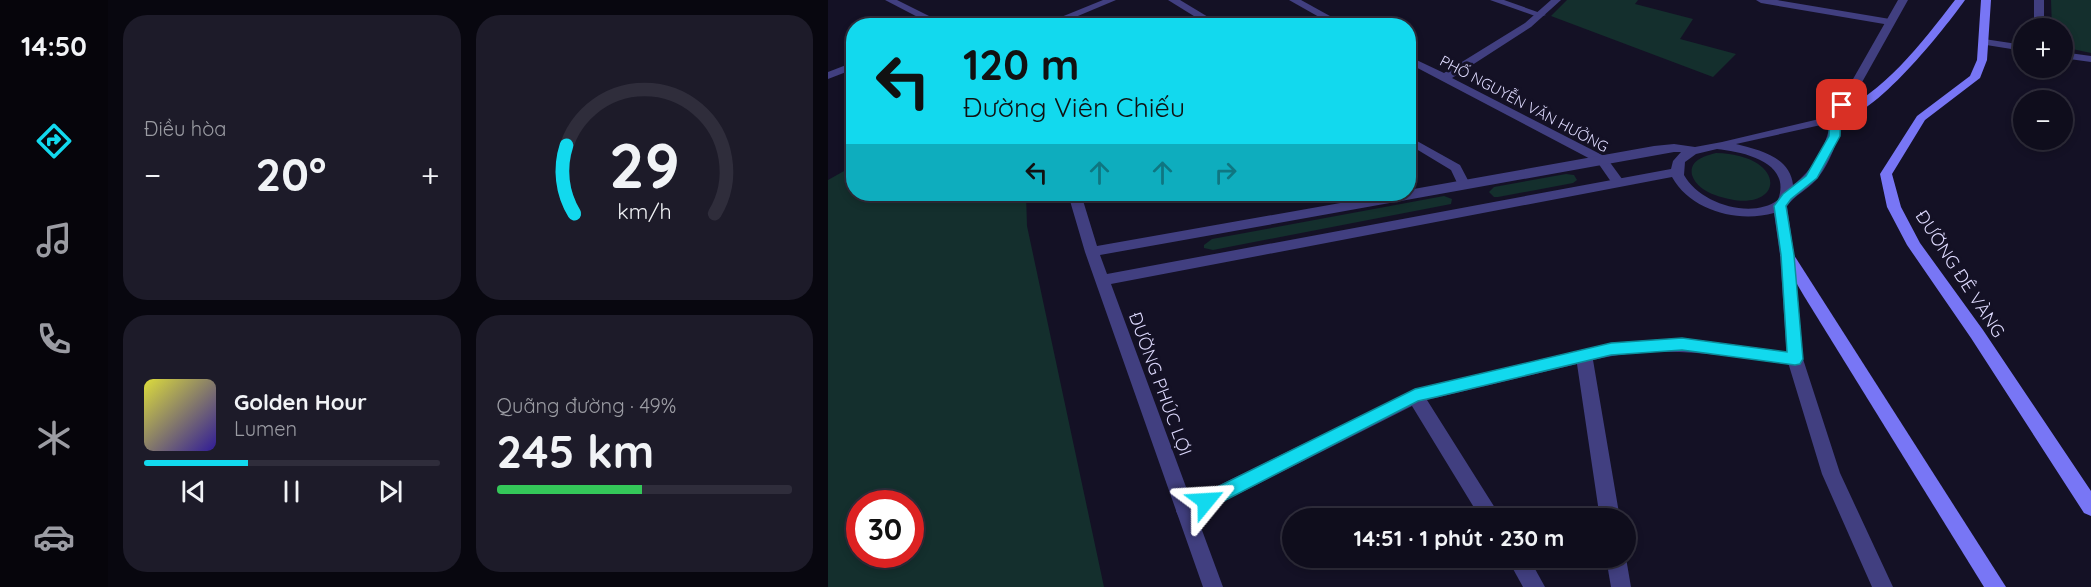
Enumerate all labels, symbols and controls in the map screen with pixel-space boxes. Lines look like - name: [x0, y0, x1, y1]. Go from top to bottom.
- map controls: [2013, 18, 2073, 150]
- button: +: [2013, 18, 2073, 78]
- text: 14:50: [21, 29, 87, 63]
- text: 120 m: [963, 38, 1080, 91]
- icon: left: [864, 42, 942, 120]
- street label: PHỐ NGUYỄN VĂN HƯỞNG: [1437, 50, 1612, 156]
- pin: [1816, 79, 1867, 130]
- icon: arrive: [1825, 88, 1858, 121]
- text: Đường Viên Chiếu: [963, 90, 1185, 124]
- button: −: [2013, 90, 2073, 150]
- text: Điều hòa: [144, 116, 226, 141]
- icon: directions: [33, 120, 75, 162]
- text: 29: [609, 126, 680, 204]
- text: 20°: [256, 146, 326, 202]
- text: −: [144, 154, 161, 195]
- text: +: [421, 154, 439, 195]
- icon: left: [1020, 156, 1053, 189]
- icon: ahead: [1083, 156, 1116, 189]
- icon: ahead: [1146, 156, 1179, 189]
- icon: right: [1209, 156, 1242, 189]
- text: km/h: [617, 199, 671, 225]
- street label: ĐƯỜNG ĐÊ VÀNG: [1911, 206, 2010, 342]
- icon: music: [33, 219, 75, 261]
- street label: ĐƯỜNG PHÚC LỢI: [1124, 309, 1197, 459]
- icon: phone: [33, 318, 75, 360]
- text: Golden Hour: [234, 388, 367, 416]
- text: Quãng đường · 49%: [497, 393, 676, 418]
- text: Lumen: [234, 416, 297, 441]
- icon: climate: [33, 417, 75, 459]
- text: 245 km: [497, 423, 654, 479]
- position arrow: [1174, 469, 1238, 533]
- icon: previous: [177, 475, 210, 508]
- icon: pause: [275, 475, 308, 508]
- icon: next: [374, 475, 407, 508]
- speed limit sign: 30: [846, 490, 924, 568]
- icon: car: [33, 516, 75, 558]
- text: 14:51 · 1 phút · 230 m: [1354, 524, 1564, 552]

